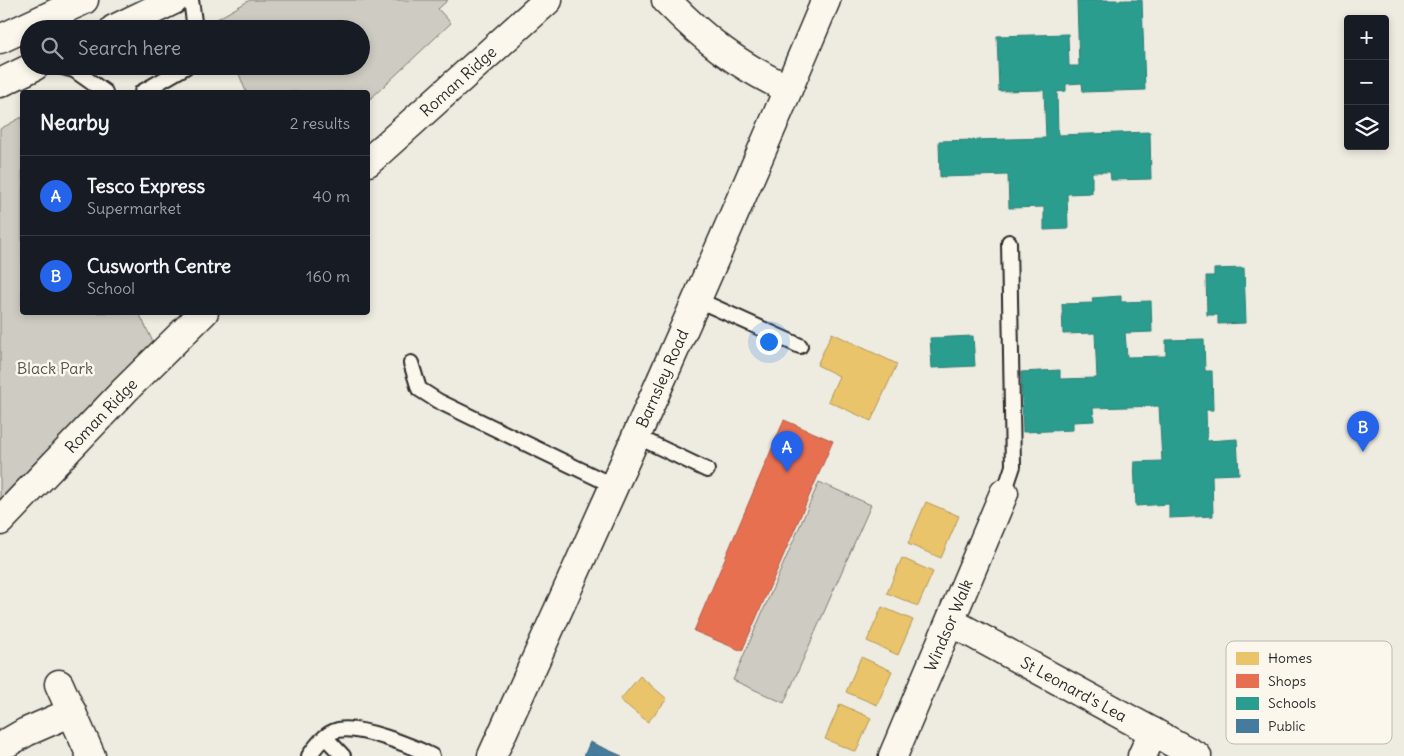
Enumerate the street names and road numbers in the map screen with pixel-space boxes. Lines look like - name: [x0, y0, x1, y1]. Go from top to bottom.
- street label: Roman Ridge: [416, 41, 500, 121]
- street label: Barnsley Road: [631, 326, 692, 431]
- street label: Roman Ridge: [60, 374, 141, 457]
- street label: Windsor Walk: [920, 576, 977, 674]
- street label: St Leonard's Lea: [1017, 652, 1131, 726]

